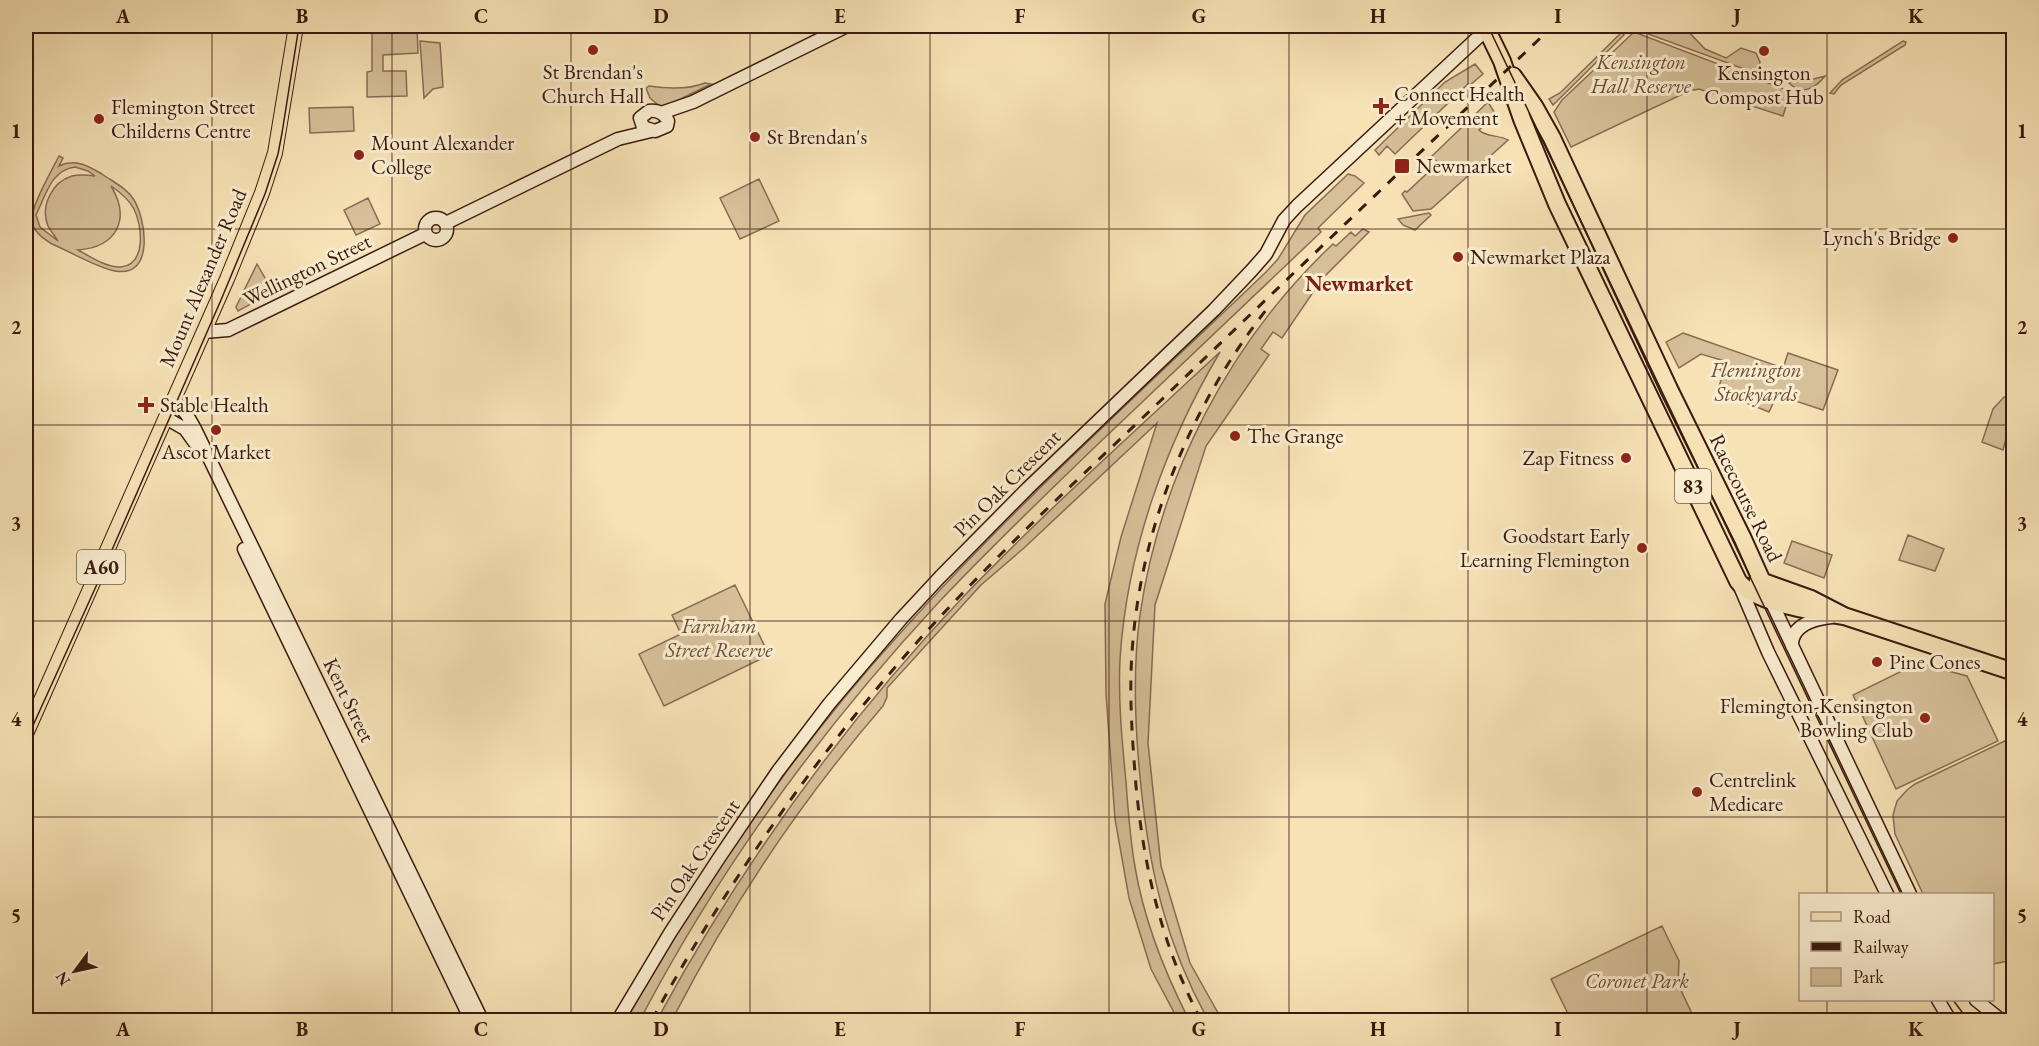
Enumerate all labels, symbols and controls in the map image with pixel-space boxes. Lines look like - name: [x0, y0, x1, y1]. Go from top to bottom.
- text: A: [115, 3, 131, 29]
- text: B: [296, 3, 308, 29]
- text: C: [474, 3, 488, 29]
- text: D: [653, 3, 669, 29]
- text: E: [834, 3, 846, 29]
- text: F: [1015, 3, 1026, 29]
- text: G: [1192, 3, 1206, 29]
- text: H: [1370, 3, 1386, 29]
- text: I: [1554, 3, 1562, 29]
- text: J: [1731, 3, 1741, 29]
- text: K: [1908, 3, 1924, 29]
- marker: St Brendan's Church Hall: [586, 43, 600, 57]
- marker: Kensington Compost Hub: [1757, 44, 1771, 58]
- park label: Kensington Hall Reserve: [1590, 48, 1692, 99]
- place label: St Brendan's Church Hall: [542, 58, 644, 109]
- place label: Kensington Compost Hub: [1704, 59, 1824, 110]
- place label: Connect Health + Movement: [1394, 80, 1525, 131]
- place label: Flemington Street Childerns Centre: [111, 93, 256, 144]
- marker: Connect Health + Movement: [1372, 97, 1390, 115]
- marker: Flemington Street Childerns Centre: [92, 112, 106, 126]
- text: 1: [11, 118, 21, 144]
- text: 1: [2017, 118, 2027, 144]
- place label: St Brendan's: [767, 123, 867, 150]
- place label: Mount Alexander College: [371, 129, 514, 180]
- marker: St Brendan's: [748, 130, 762, 144]
- marker: Mount Alexander College: [352, 148, 366, 162]
- place label: Newmarket: [1416, 152, 1512, 179]
- marker: Newmarket: [1393, 157, 1411, 175]
- street label: Mount Alexander Road: [153, 184, 253, 371]
- place label: Lynch's Bridge: [1823, 224, 1941, 251]
- street label: Wellington Street: [238, 227, 376, 312]
- marker: Lynch's Bridge: [1946, 231, 1960, 245]
- place label: Newmarket Plaza: [1470, 243, 1611, 270]
- marker: Newmarket Plaza: [1451, 250, 1465, 264]
- district label: Newmarket: [1305, 269, 1414, 298]
- text: 2: [11, 314, 22, 340]
- text: 2: [2017, 314, 2028, 340]
- park label: Flemington Stockyards: [1709, 356, 1802, 407]
- place label: Stable Health: [160, 391, 269, 418]
- marker: Stable Health: [137, 396, 155, 414]
- place label: The Grange: [1247, 422, 1343, 449]
- marker: Ascot Market: [209, 423, 223, 437]
- street label: Pin Oak Crescent: [947, 423, 1066, 542]
- marker: The Grange: [1228, 429, 1242, 443]
- street label: Racecourse Road: [1704, 429, 1789, 567]
- place label: Ascot Market: [160, 438, 271, 465]
- place label: Zap Fitness: [1523, 444, 1614, 471]
- marker: Zap Fitness: [1619, 451, 1633, 465]
- road number: 83: [1675, 469, 1711, 503]
- text: 3: [11, 510, 21, 536]
- text: 3: [2017, 510, 2027, 536]
- place label: Goodstart Early Learning Flemington: [1460, 522, 1631, 573]
- marker: Goodstart Early Learning Flemington: [1635, 541, 1649, 555]
- road number: A60: [77, 550, 125, 584]
- park label: Farnham Street Reserve: [665, 612, 773, 663]
- place label: Pine Cones: [1889, 648, 1981, 675]
- street label: Kent Street: [317, 653, 382, 747]
- marker: Pine Cones: [1870, 655, 1884, 669]
- place label: Flemington-Kensington Bowling Club: [1720, 692, 1913, 743]
- text: 4: [11, 706, 22, 732]
- text: 4: [2017, 706, 2028, 732]
- marker: Flemington-Kensington Bowling Club: [1918, 711, 1932, 725]
- place label: Centrelink Medicare: [1709, 766, 1797, 817]
- marker: Centrelink Medicare: [1690, 785, 1704, 799]
- street label: Pin Oak Crescent: [644, 793, 746, 926]
- legend: [1799, 893, 1994, 1001]
- text: 5: [11, 902, 21, 928]
- text: 5: [2017, 902, 2027, 928]
- text: Road: [1853, 905, 1892, 928]
- text: Railway: [1853, 935, 1909, 958]
- north arrow: [45, 941, 105, 1001]
- text: Park: [1853, 965, 1884, 988]
- park label: Coronet Park: [1585, 967, 1689, 994]
- text: N: [50, 968, 75, 990]
- text: A: [115, 1016, 131, 1042]
- text: B: [296, 1016, 308, 1042]
- text: C: [474, 1016, 488, 1042]
- text: D: [653, 1016, 669, 1042]
- text: E: [834, 1016, 846, 1042]
- text: F: [1015, 1016, 1026, 1042]
- text: G: [1192, 1016, 1206, 1042]
- text: H: [1370, 1016, 1386, 1042]
- text: I: [1554, 1016, 1562, 1042]
- text: J: [1731, 1016, 1741, 1042]
- text: K: [1908, 1016, 1924, 1042]

